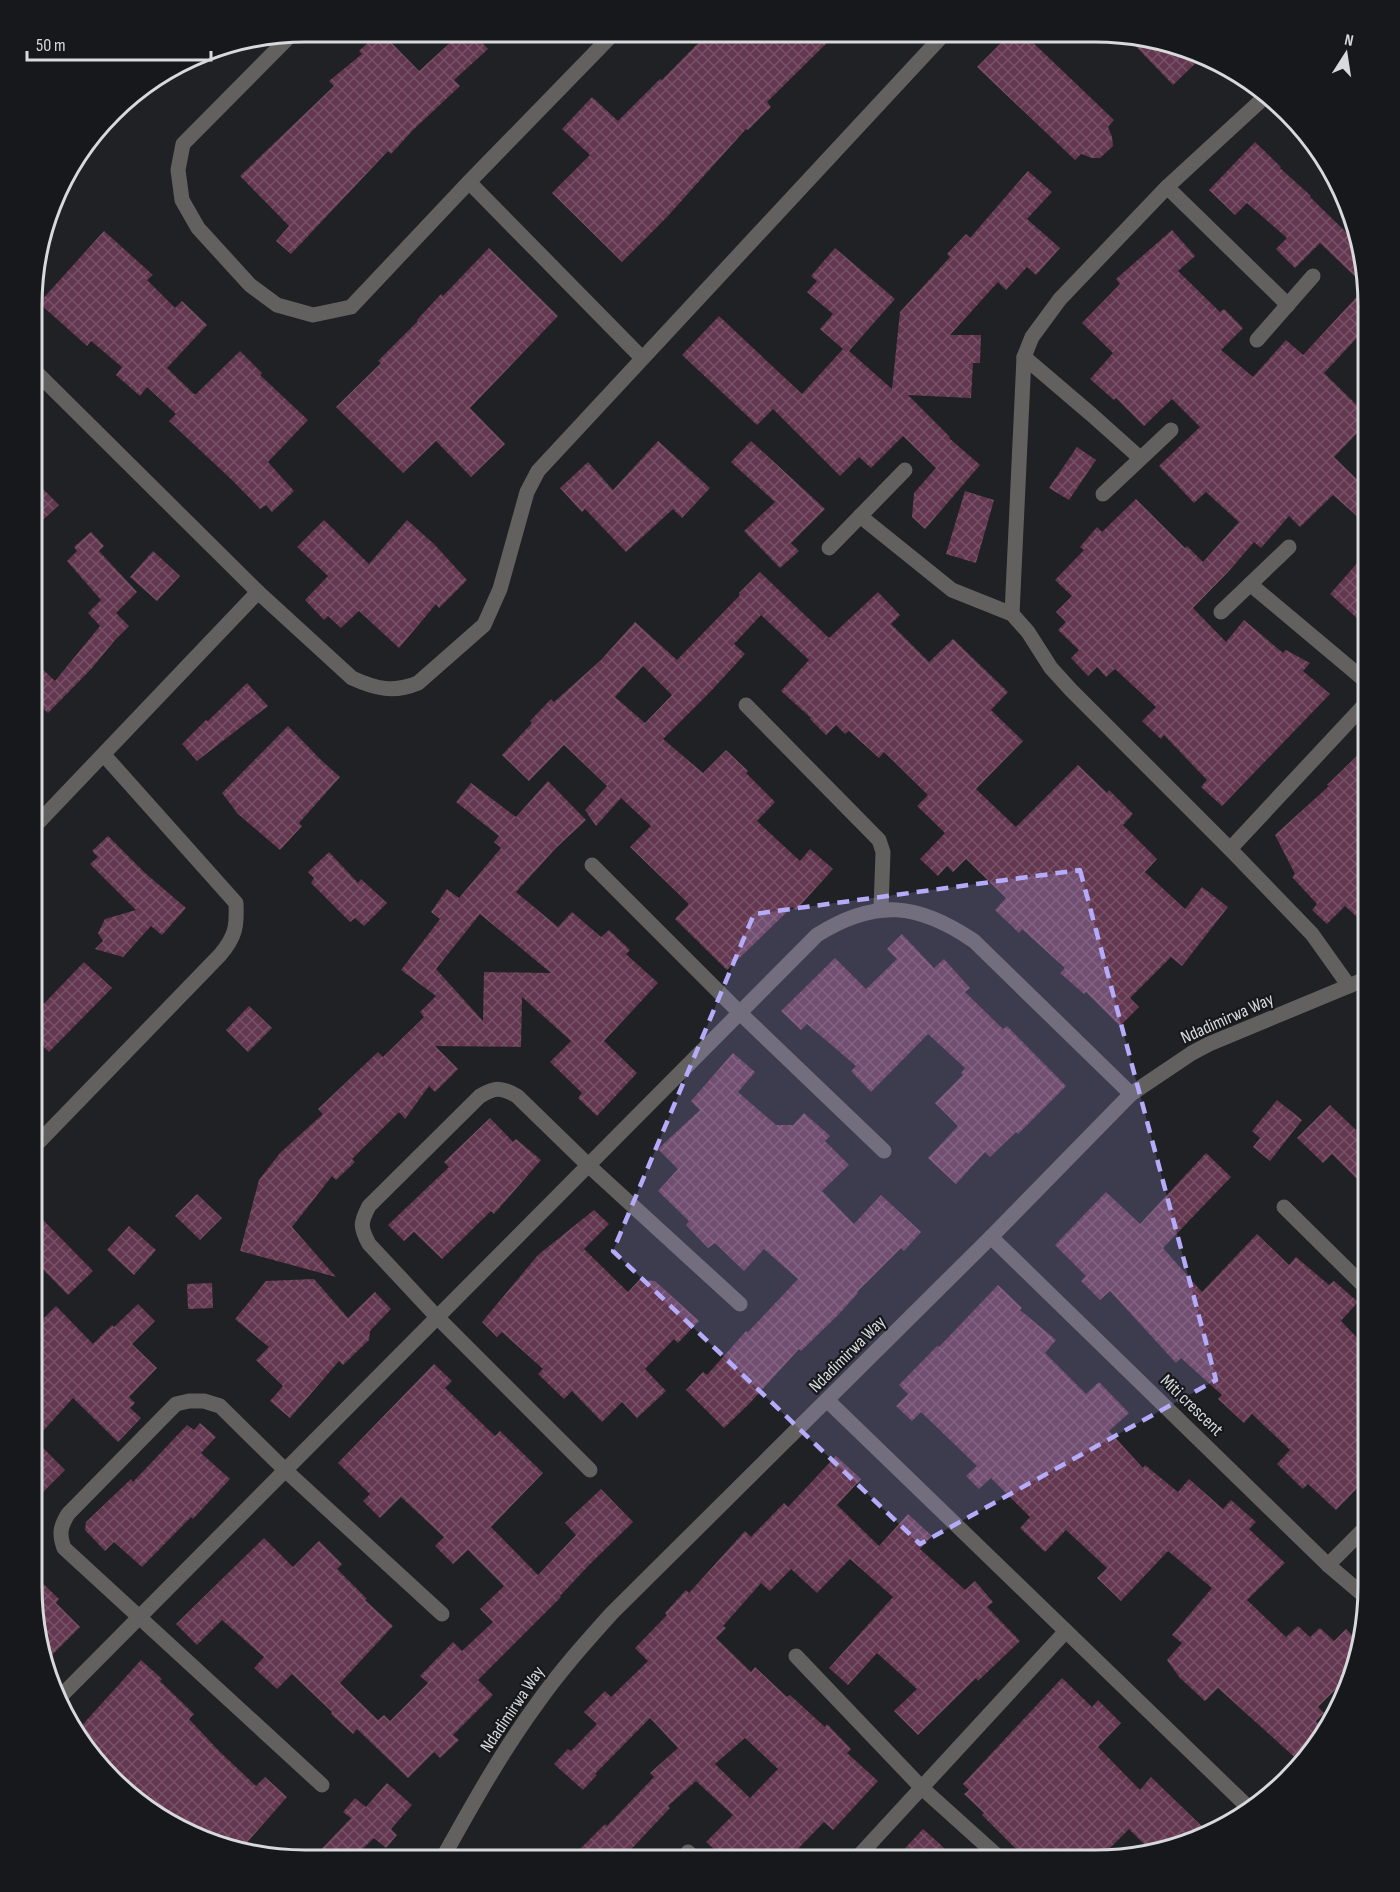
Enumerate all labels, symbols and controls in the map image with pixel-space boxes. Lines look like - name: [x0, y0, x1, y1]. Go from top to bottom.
- scale bar: [27, 24, 212, 62]
- north arrow: [1316, 24, 1376, 84]
- text: N: [1343, 31, 1355, 51]
- text: 50 m: [36, 35, 66, 56]
- street label: Ndadimirwa Way: [1178, 989, 1277, 1048]
- street label: Ndadimirwa Way: [805, 1312, 890, 1397]
- street label: Miti crescent: [1156, 1370, 1228, 1441]
- street label: Ndadimirwa Way: [476, 1662, 549, 1756]

